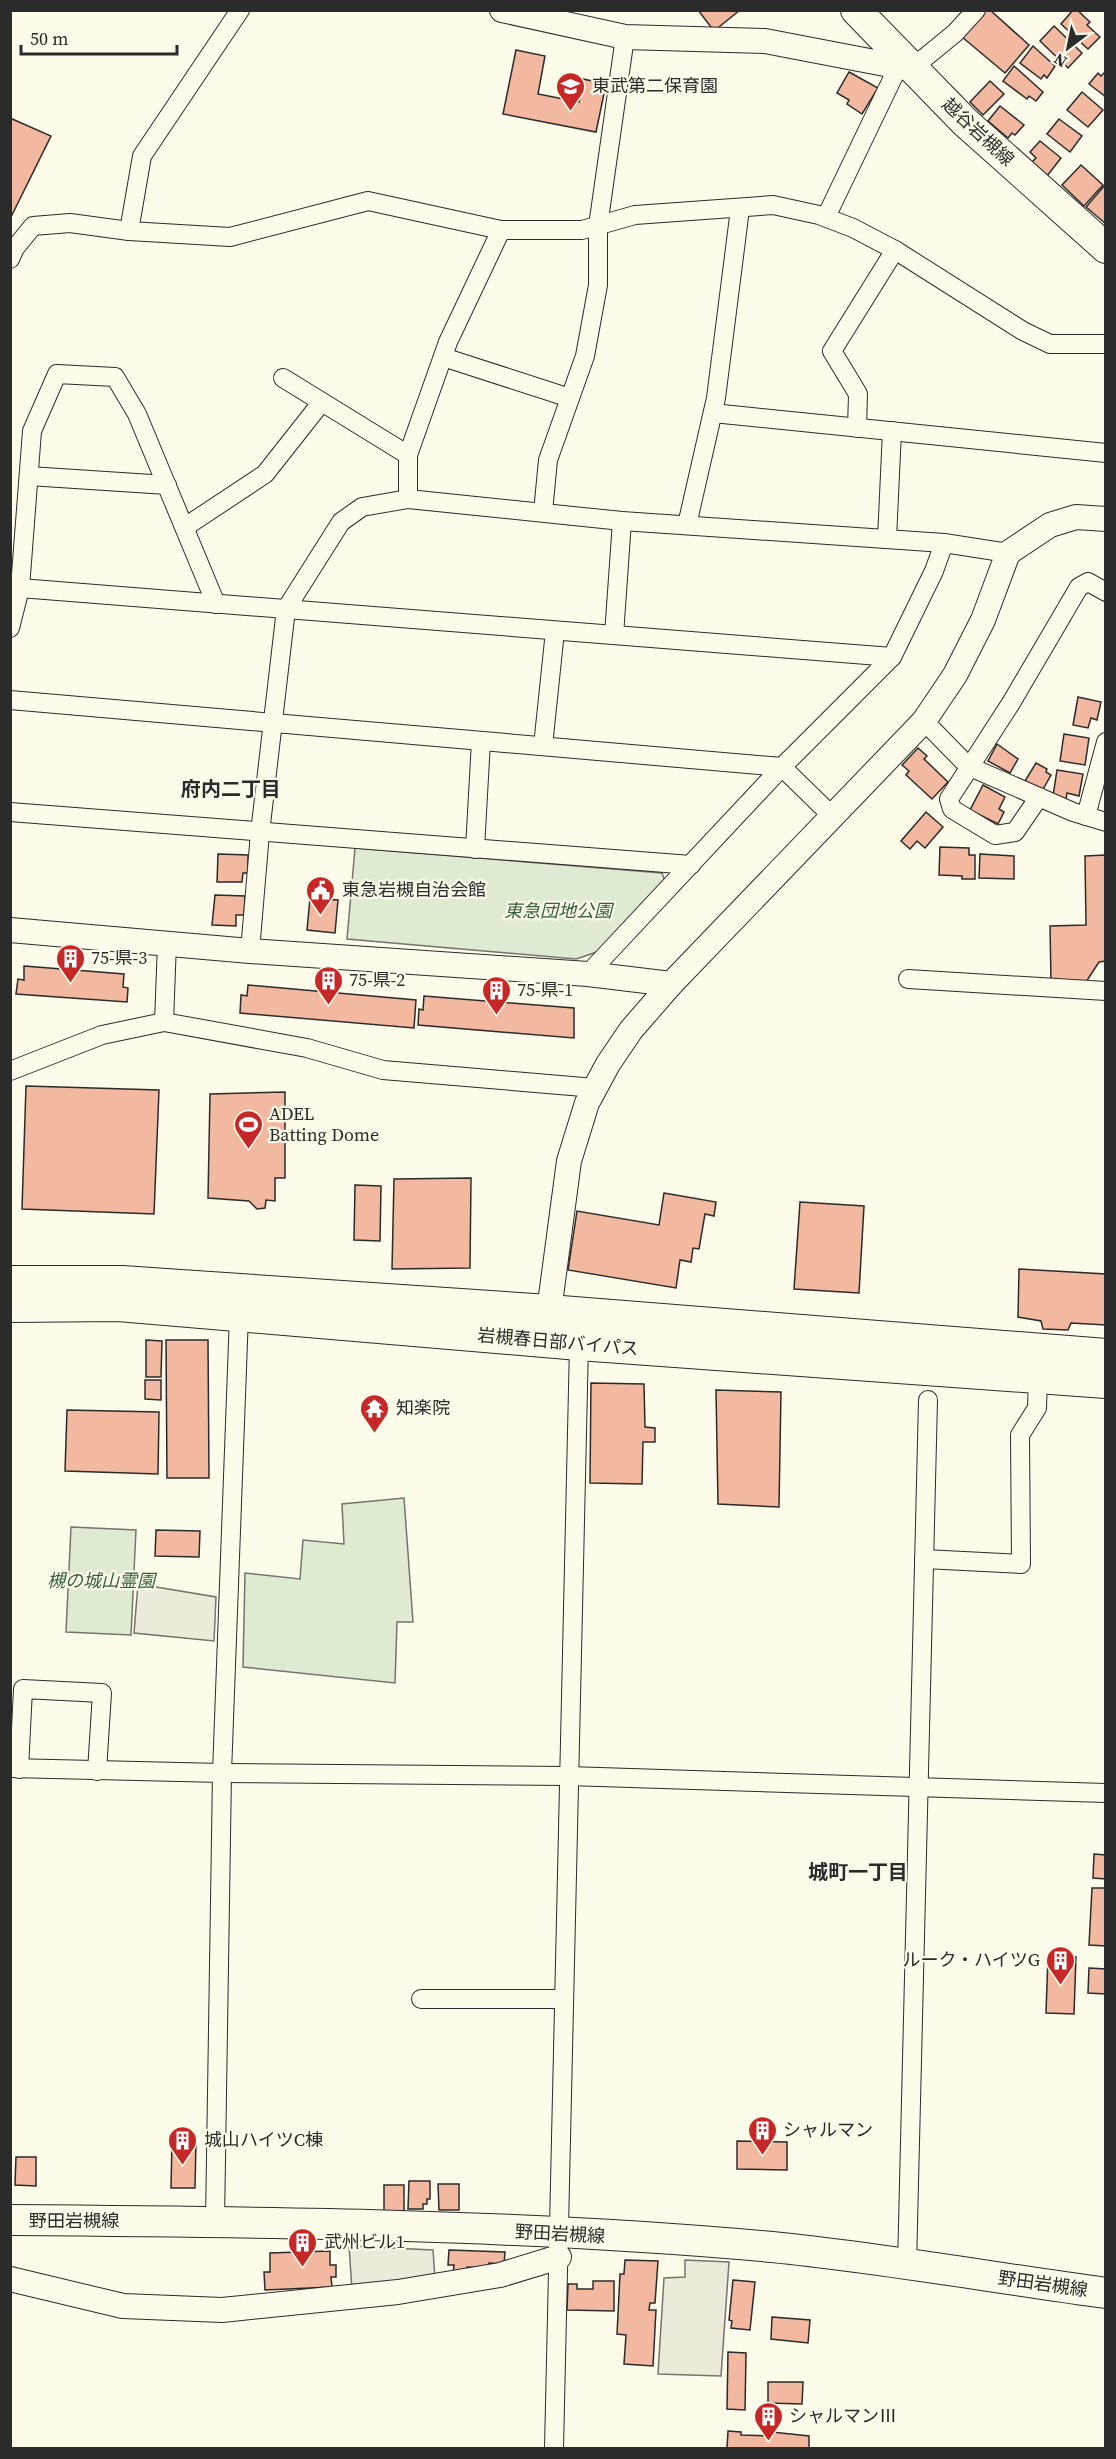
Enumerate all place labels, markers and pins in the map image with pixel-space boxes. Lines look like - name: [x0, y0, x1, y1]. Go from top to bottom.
- school or university icon: 東武第二保育園: [555, 70, 587, 112]
- place label: 東武第二保育園: [592, 73, 718, 98]
- public building icon: 東急岩槻自治会館: [305, 874, 337, 916]
- place label: 東急岩槻自治会館: [342, 877, 486, 902]
- building icon: 75-県-3: [54, 942, 86, 984]
- place label: 75-県-3: [91, 945, 147, 970]
- building icon: 75-県-2: [312, 964, 344, 1006]
- place label: 75-県-2: [349, 967, 405, 992]
- building icon: 75-県-1: [480, 974, 512, 1016]
- place label: 75-県-1: [517, 977, 573, 1002]
- place label: ADEL Batting Dome: [269, 1101, 379, 1147]
- sports icon: ADEL Batting Dome: [232, 1108, 264, 1150]
- temple icon: 知楽院: [359, 1392, 391, 1434]
- place label: 知楽院: [396, 1395, 450, 1420]
- building icon: ルーク・ハイツG: [1045, 1944, 1077, 1986]
- place label: ルーク・ハイツG: [902, 1947, 1040, 1972]
- building icon: シャルマン: [746, 2114, 778, 2156]
- place label: シャルマン: [783, 2117, 873, 2142]
- building icon: 城山ハイツC棟: [167, 2124, 199, 2166]
- place label: 城山ハイツC棟: [204, 2127, 323, 2152]
- building icon: 武州ビル1: [287, 2226, 319, 2268]
- place label: 武州ビル1: [324, 2229, 405, 2254]
- building icon: シャルマンⅢ: [752, 2400, 784, 2442]
- place label: シャルマンⅢ: [789, 2403, 897, 2428]

